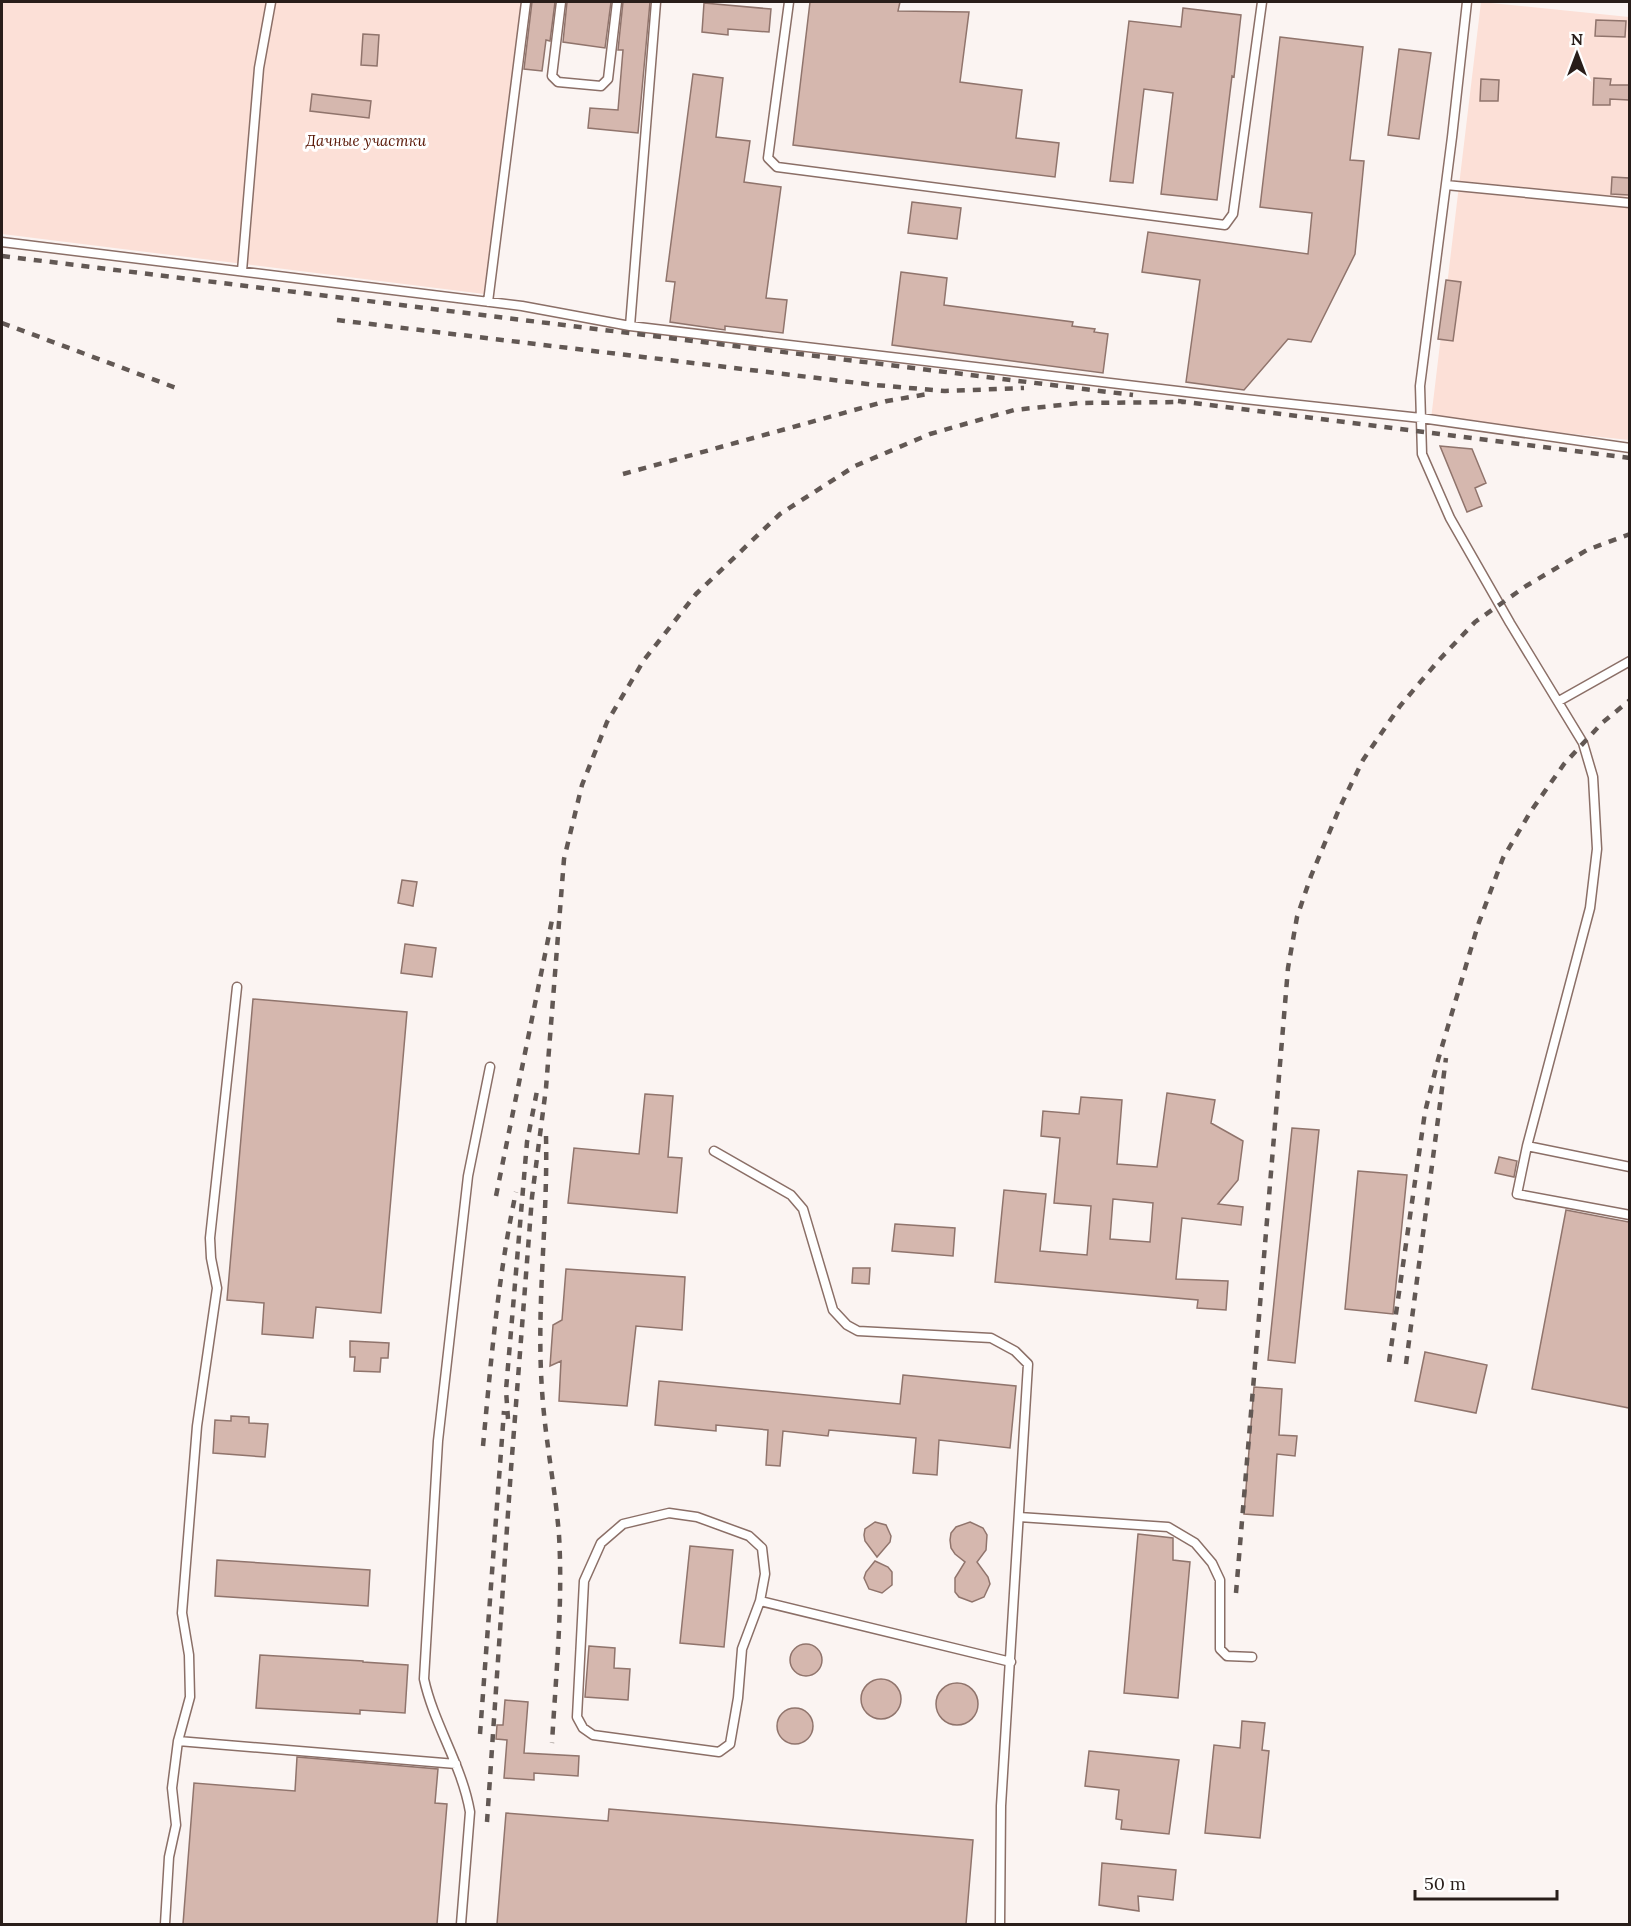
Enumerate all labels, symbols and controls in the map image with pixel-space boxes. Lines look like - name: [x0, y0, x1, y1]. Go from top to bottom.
- north arrow: [1547, 24, 1607, 84]
- text: N: [1571, 29, 1583, 49]
- park label: Дачные участки: [305, 131, 426, 150]
- scale bar: [1415, 1863, 1558, 1901]
- text: 50 m: [1424, 1872, 1466, 1895]

